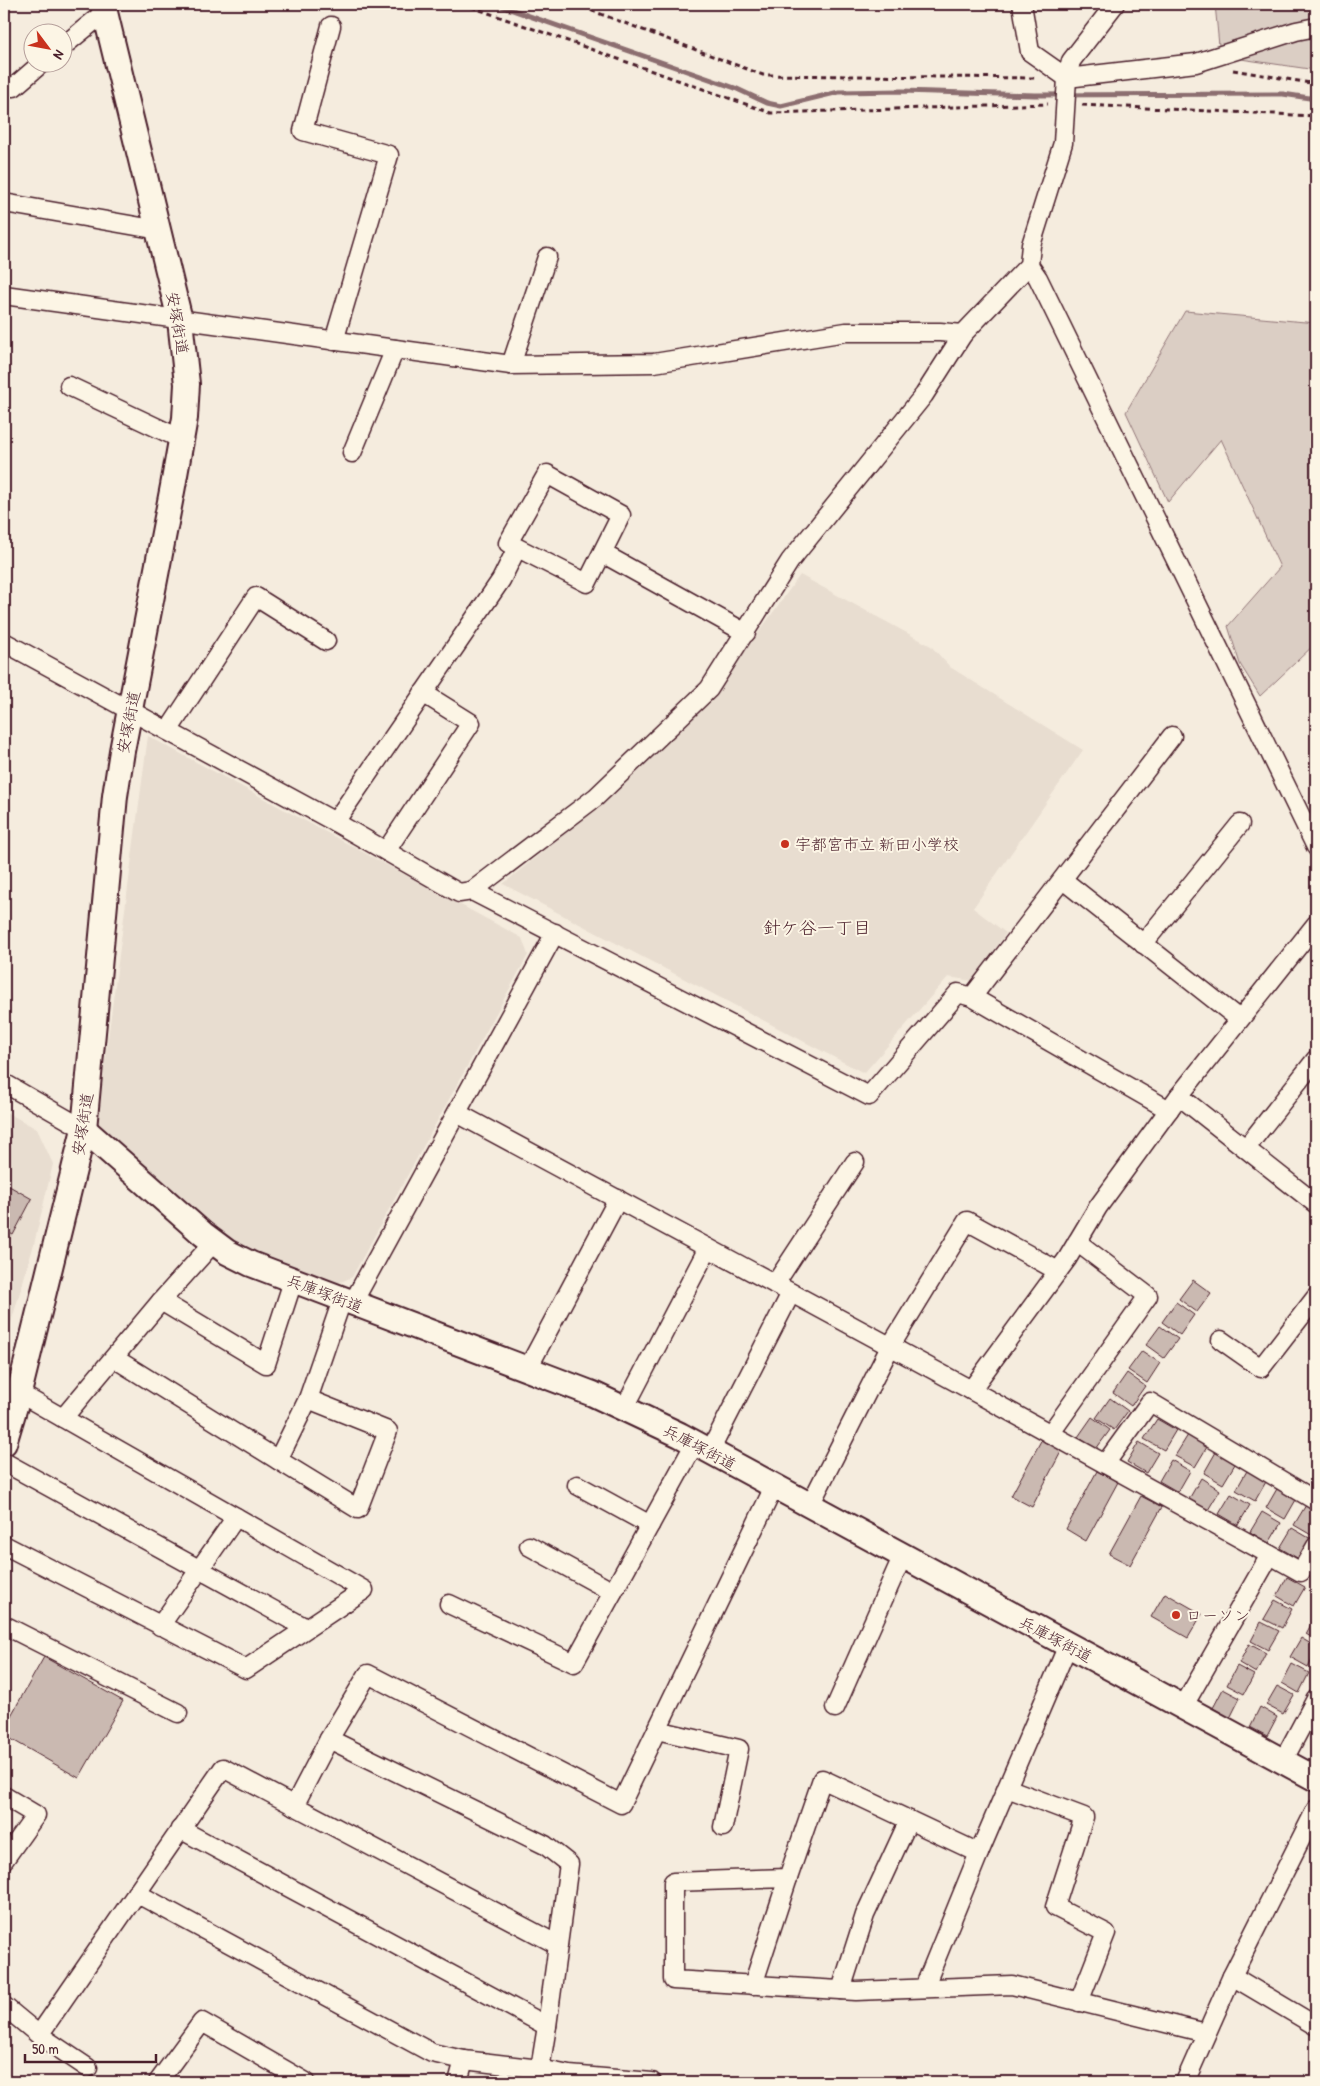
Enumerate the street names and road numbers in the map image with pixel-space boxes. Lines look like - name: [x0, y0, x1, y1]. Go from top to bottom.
- street label: 安塚街道: [162, 290, 194, 356]
- street label: 安塚街道: [111, 688, 145, 756]
- street label: 安塚街道: [66, 1091, 98, 1157]
- street label: 兵庫塚街道: [284, 1268, 366, 1318]
- street label: 兵庫塚街道: [660, 1419, 740, 1475]
- street label: 兵庫塚街道: [1016, 1611, 1096, 1667]

